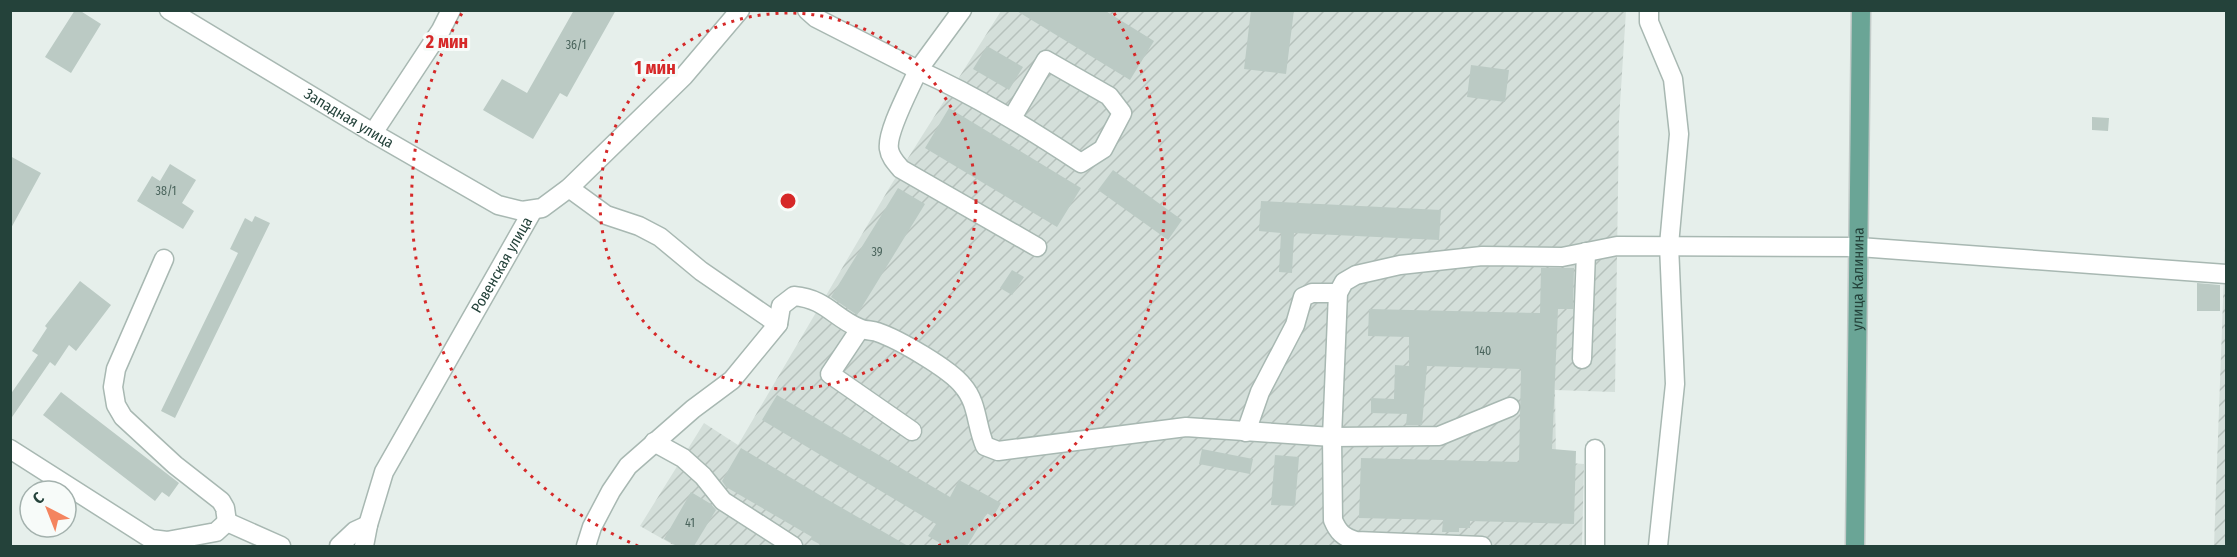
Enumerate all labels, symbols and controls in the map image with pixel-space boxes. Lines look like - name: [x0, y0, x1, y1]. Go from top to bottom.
- text: 2 мин: [425, 31, 468, 53]
- house number: 36/1: [566, 38, 586, 52]
- text: 1 мин: [634, 57, 676, 79]
- street label: Западная улица: [301, 85, 397, 152]
- house number: 38/1: [156, 184, 177, 198]
- centre of rings: [778, 191, 798, 211]
- street label: Ровенская улица: [467, 214, 536, 316]
- street label: улица Калинина: [1848, 227, 1868, 331]
- house number: 39: [871, 245, 883, 259]
- house number: 140: [1475, 344, 1491, 358]
- north arrow: [18, 479, 78, 539]
- text: С: [29, 488, 48, 508]
- house number: 41: [685, 516, 695, 530]

